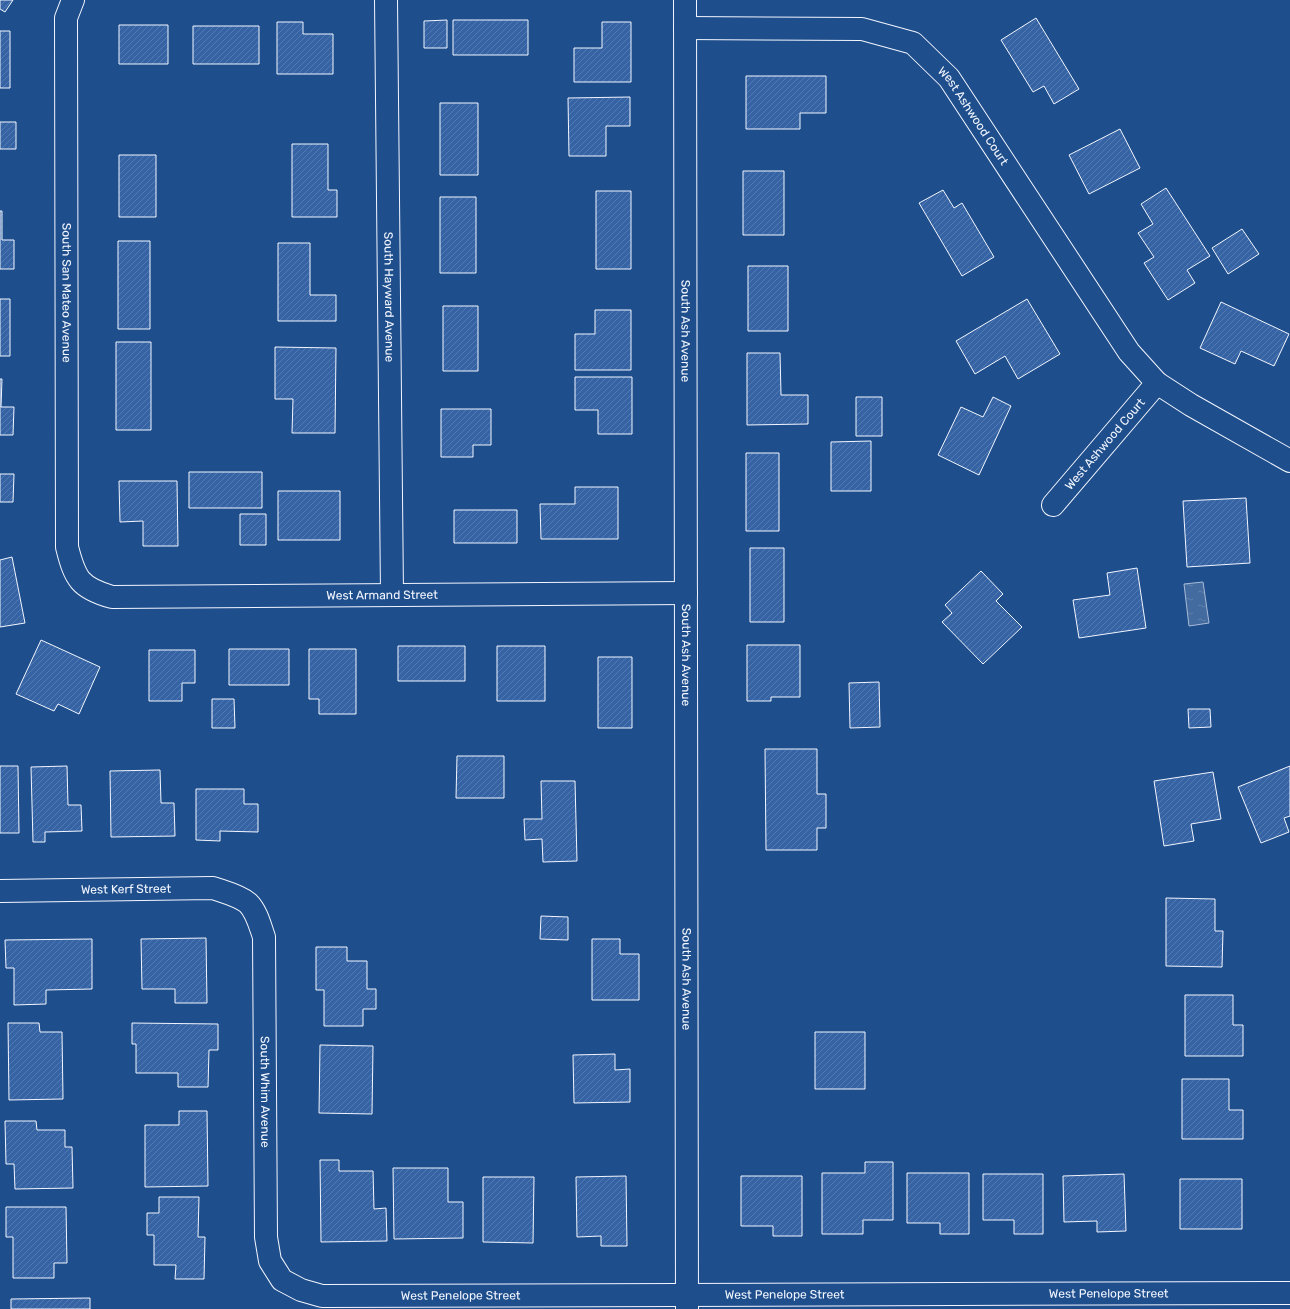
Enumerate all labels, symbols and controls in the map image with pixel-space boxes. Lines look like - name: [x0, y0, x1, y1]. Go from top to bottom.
- street label: West Ashwood Court: [935, 64, 1011, 168]
- street label: South San Mateo Avenue: [59, 223, 74, 363]
- street label: South Hayward Avenue: [381, 232, 397, 363]
- street label: South Ash Avenue: [678, 280, 693, 382]
- street label: West Ashwood Court: [1062, 395, 1148, 493]
- street label: West Armand Street: [326, 588, 438, 603]
- street label: South Ash Avenue: [679, 604, 693, 706]
- street label: West Kerf Street: [81, 882, 171, 897]
- street label: South Ash Avenue: [679, 928, 694, 1030]
- street label: South Whim Avenue: [258, 1036, 272, 1148]
- street label: West Penelope Street: [1049, 1286, 1169, 1301]
- street label: West Penelope Street: [725, 1287, 845, 1302]
- street label: West Penelope Street: [401, 1288, 521, 1303]

